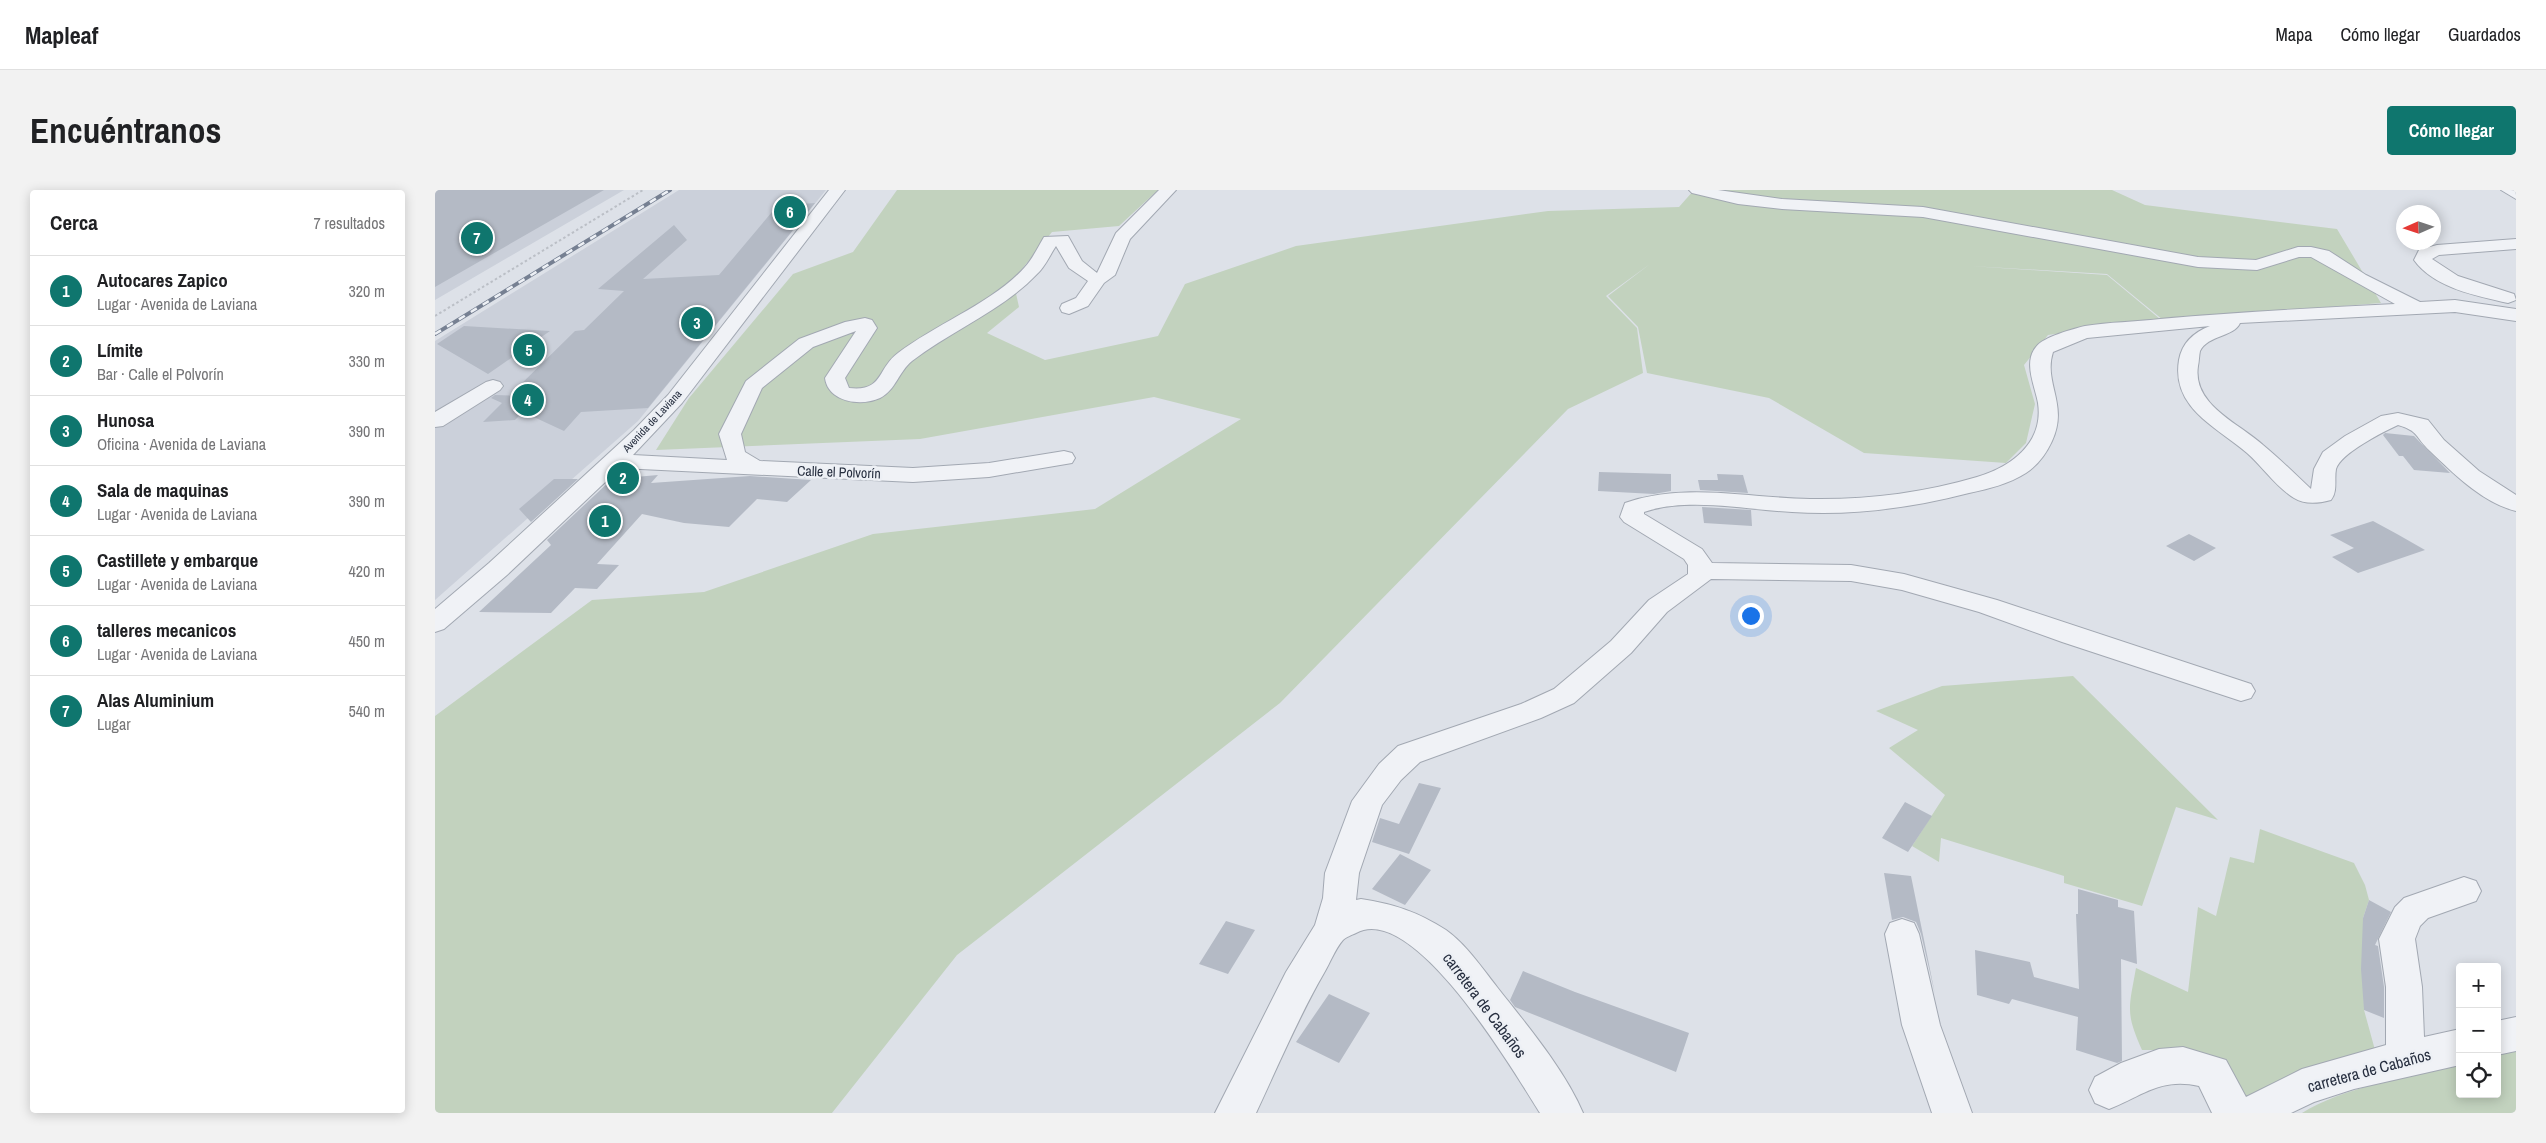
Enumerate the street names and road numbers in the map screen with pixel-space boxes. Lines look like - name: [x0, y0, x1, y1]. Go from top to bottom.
- street label: Avenida de Laviana: [619, 387, 684, 456]
- street label: Calle el Polvorín: [797, 462, 881, 482]
- street label: carretera de Cabaños: [1438, 948, 1532, 1062]
- street label: carretera de Cabaños: [2305, 1043, 2433, 1097]

